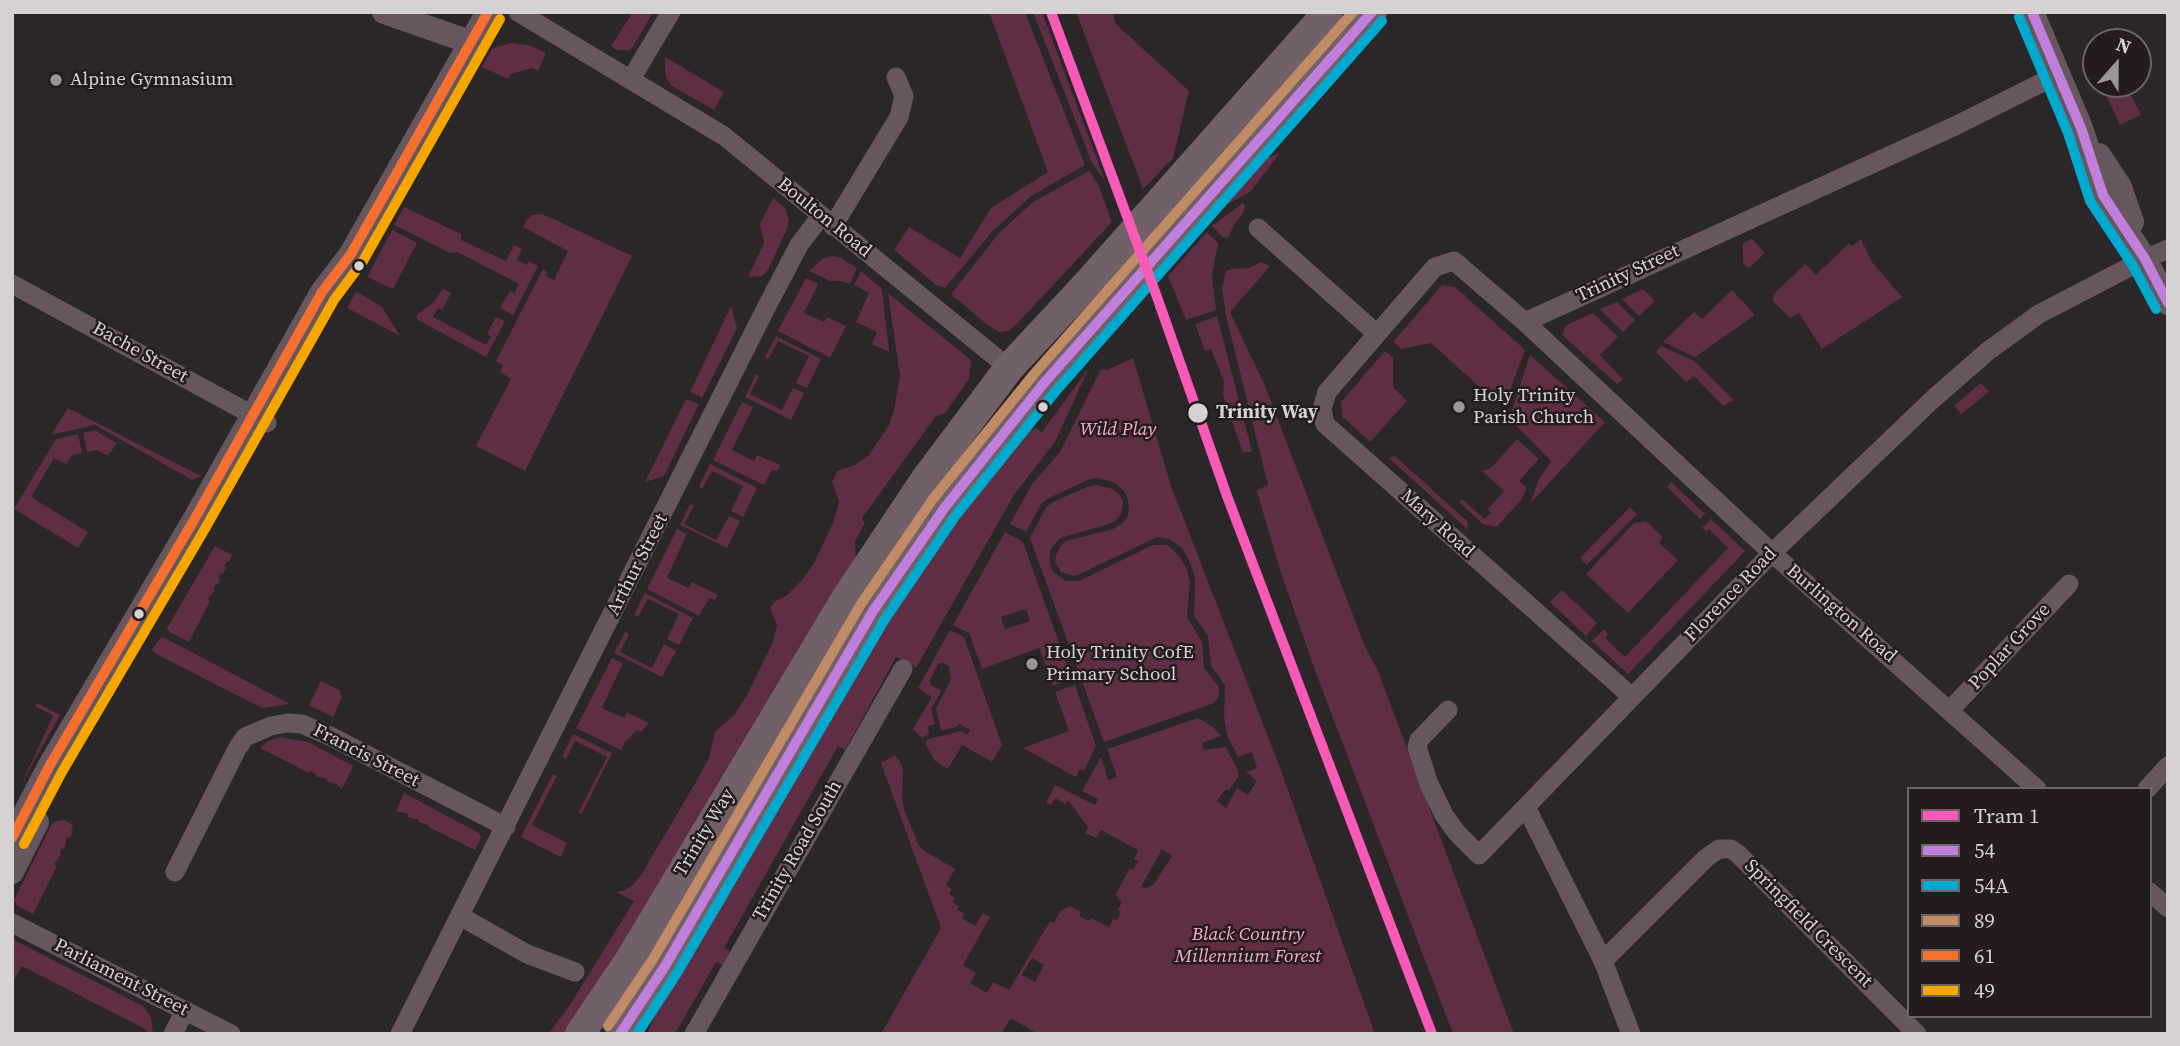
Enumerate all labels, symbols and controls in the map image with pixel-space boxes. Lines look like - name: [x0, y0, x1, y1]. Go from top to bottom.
- north arrow: [2082, 28, 2152, 98]
- text: N: [2113, 31, 2135, 60]
- place label: Alpine Gymnasium: [70, 69, 233, 91]
- marker: Alpine Gymnasium: [48, 72, 64, 88]
- street label: Boulton Road: [772, 173, 876, 263]
- street label: Trinity Street: [1573, 240, 1683, 308]
- unlabelled marker: [352, 259, 366, 273]
- street label: Bache Street: [88, 317, 192, 389]
- place label: Holy Trinity Parish Church: [1473, 385, 1594, 429]
- marker: Holy Trinity Parish Church: [1451, 399, 1467, 415]
- unlabelled marker: [1036, 400, 1050, 414]
- marker: Trinity Way: [1186, 401, 1210, 425]
- place label: Trinity Way: [1216, 402, 1318, 424]
- park label: Wild Play: [1080, 419, 1156, 441]
- street label: Mary Road: [1395, 485, 1479, 563]
- street label: Arthur Street: [603, 510, 673, 620]
- street label: Florence Road: [1680, 543, 1782, 647]
- street label: Burlington Road: [1781, 560, 1901, 668]
- street label: Poplar Grove: [1964, 599, 2056, 695]
- unlabelled marker: [132, 607, 146, 621]
- place label: Holy Trinity CofE Primary School: [1046, 642, 1194, 686]
- marker: Holy Trinity CofE Primary School: [1024, 656, 1040, 672]
- street label: Francis Street: [309, 719, 423, 793]
- street label: Trinity Road South: [749, 777, 847, 925]
- street label: Trinity Way: [670, 785, 740, 881]
- legend: [1907, 787, 2152, 1018]
- text: Tram 1: [1974, 801, 2040, 830]
- text: 54: [1974, 836, 1995, 865]
- street label: Springfield Crescent: [1739, 855, 1877, 993]
- text: 54A: [1974, 871, 2009, 900]
- text: 89: [1974, 906, 1995, 935]
- park label: Black Country Millennium Forest: [1175, 924, 1321, 968]
- street label: Parliament Street: [50, 934, 192, 1022]
- text: 61: [1974, 941, 1995, 970]
- text: 49: [1974, 976, 1995, 1005]

